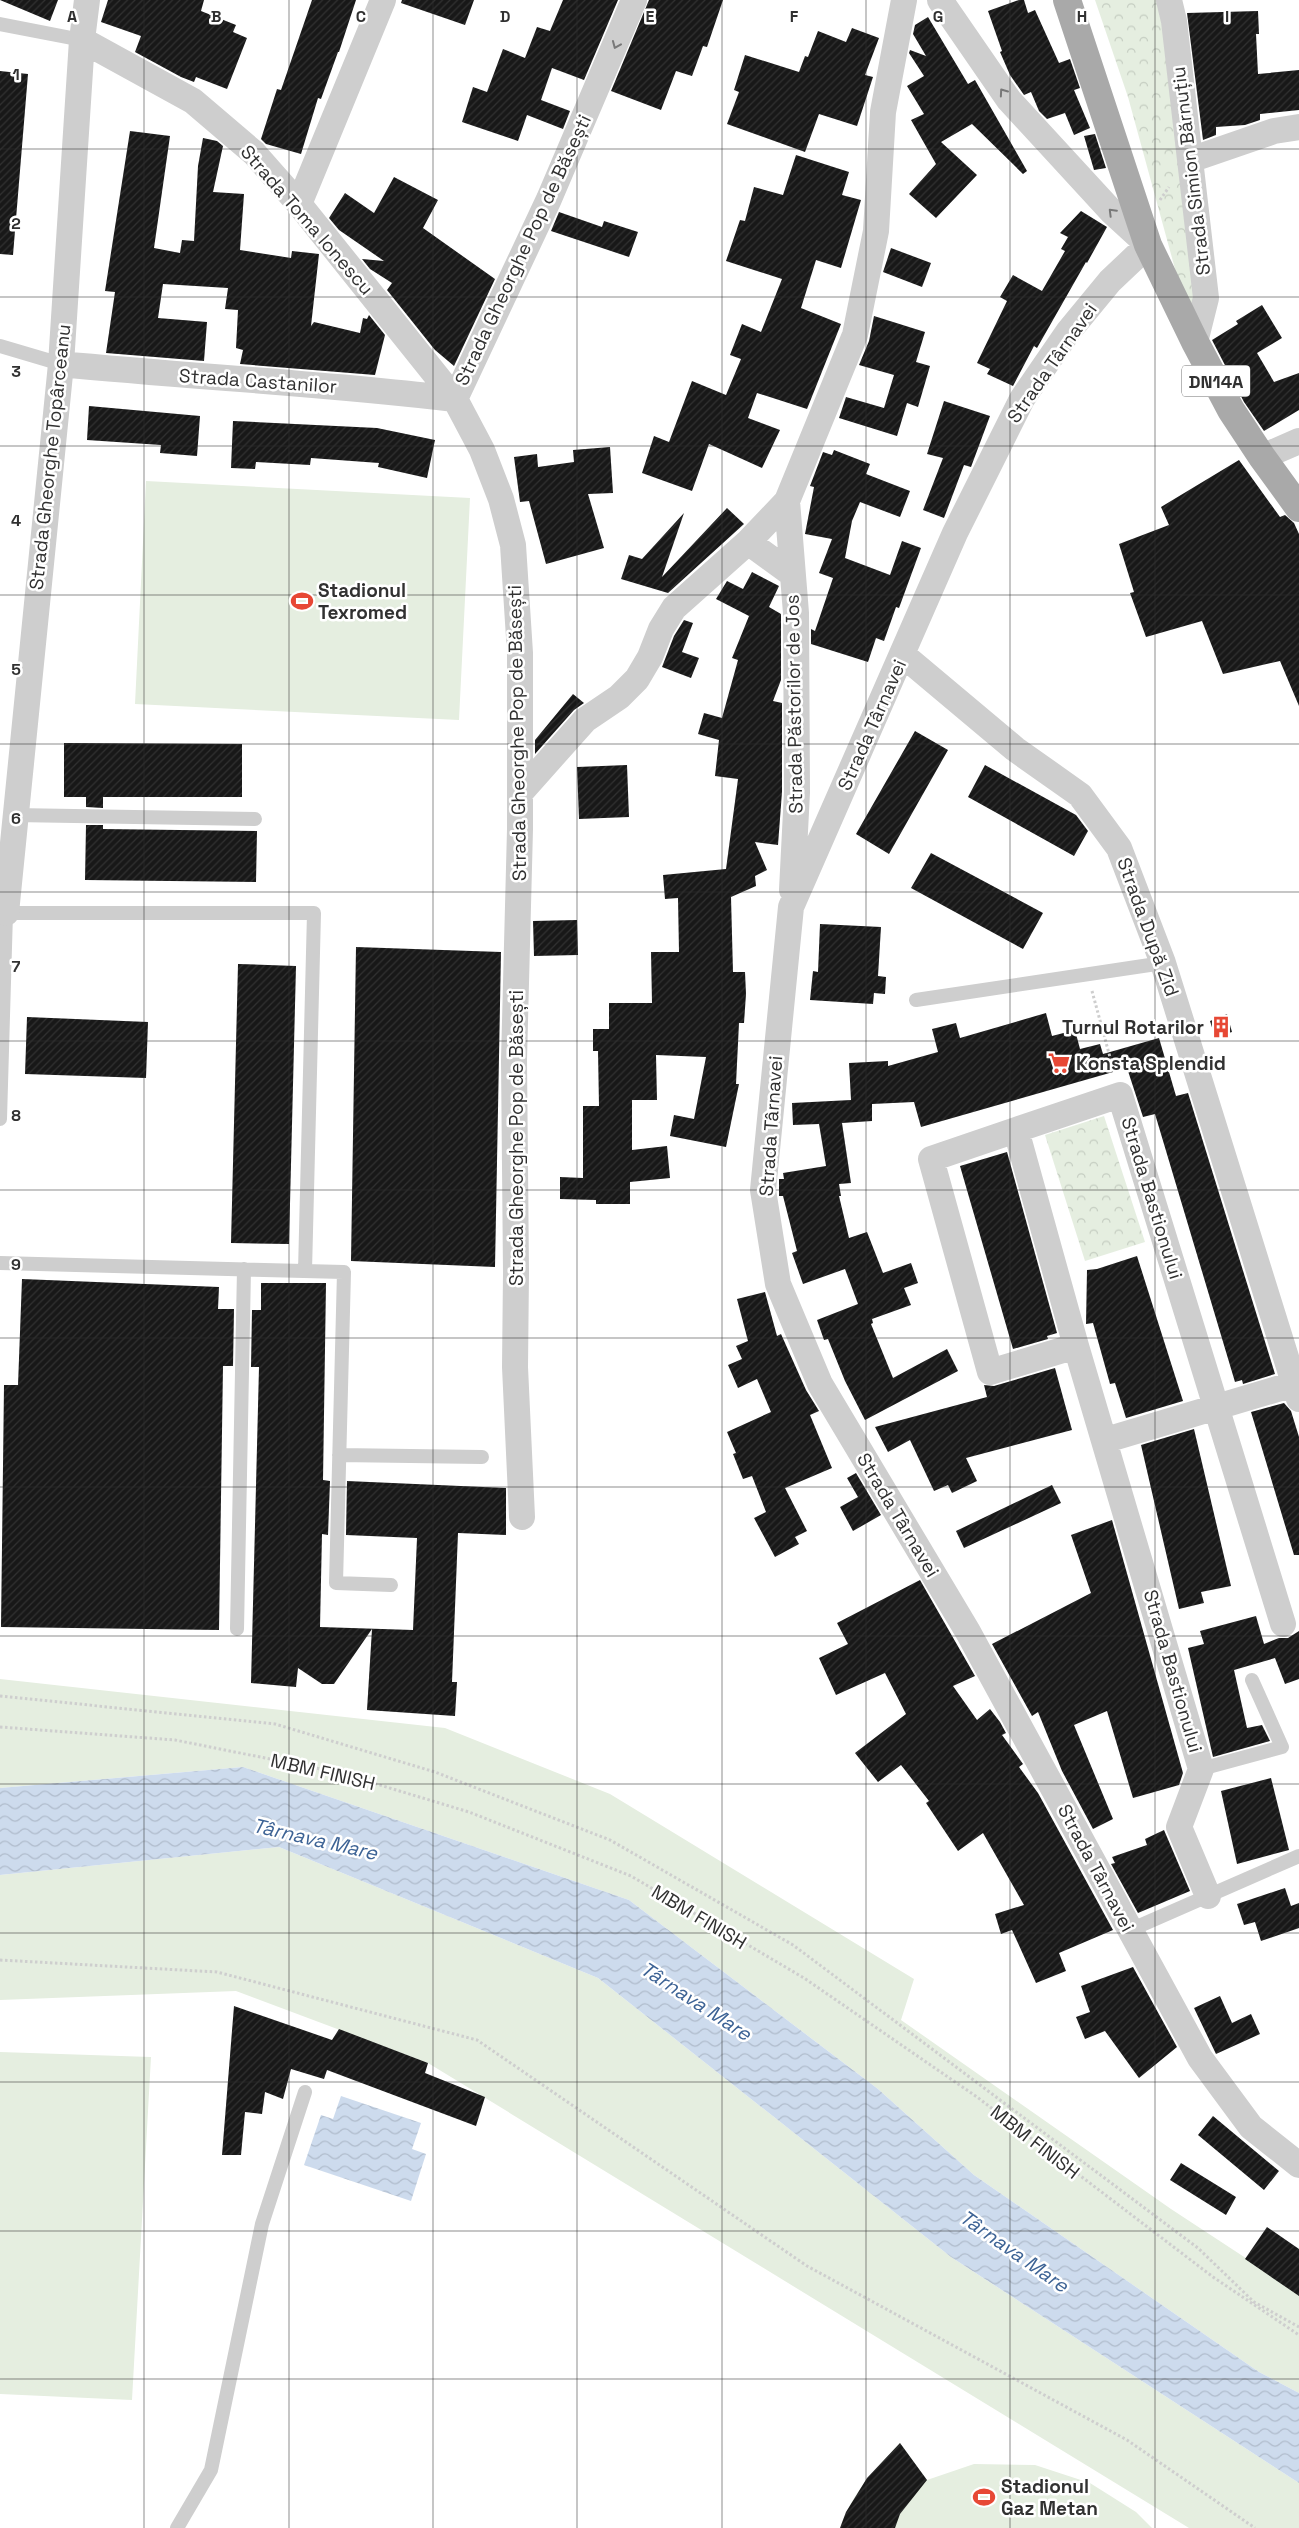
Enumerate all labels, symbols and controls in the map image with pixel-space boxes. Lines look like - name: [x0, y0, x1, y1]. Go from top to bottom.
- text: A: [67, 6, 77, 27]
- text: B: [211, 6, 221, 27]
- text: C: [356, 6, 366, 27]
- text: D: [500, 6, 510, 27]
- text: E: [646, 6, 655, 27]
- text: F: [790, 6, 799, 27]
- text: G: [933, 6, 943, 27]
- text: H: [1077, 6, 1087, 27]
- text: I: [1225, 6, 1229, 27]
- one-way arrow: [611, 40, 622, 49]
- text: 1: [12, 64, 20, 85]
- street label: Strada Simion Bărnuțiu: [1166, 65, 1216, 277]
- one-way arrow: [1000, 88, 1009, 98]
- street label: Strada Gheorghe Pop de Băsești: [449, 111, 597, 389]
- street label: Strada Toma Ionescu: [235, 140, 379, 300]
- one-way arrow: [1109, 209, 1118, 218]
- text: 2: [11, 213, 21, 234]
- street label: Strada Târnavei: [1001, 298, 1103, 428]
- street label: Strada Gheorghe Topârceanu: [24, 323, 76, 591]
- text: 3: [11, 361, 21, 382]
- street label: Strada Castanilor: [178, 363, 338, 399]
- road number: DN14A: [1182, 366, 1250, 396]
- text: 4: [11, 510, 21, 531]
- place label: Stadionul Texromed: [318, 578, 407, 625]
- street label: Strada Gheorghe Pop de Băsești: [502, 585, 532, 881]
- sports icon: Stadionul Texromed: [289, 588, 315, 614]
- street label: Strada Păstorilor de Jos: [780, 594, 808, 814]
- street label: Strada Târnavei: [832, 656, 912, 794]
- text: 5: [11, 659, 21, 680]
- text: 6: [11, 808, 21, 829]
- street label: Strada După Zid: [1111, 854, 1185, 1000]
- text: 7: [12, 956, 21, 977]
- street label: Strada Gheorghe Pop de Băsești: [504, 990, 529, 1286]
- building icon: Turnul Rotarilor: [1208, 1014, 1234, 1040]
- place label: Turnul Rotarilor: [1062, 1015, 1204, 1040]
- supermarket icon: Konsta Splendid: [1046, 1050, 1072, 1076]
- place label: Konsta Splendid: [1076, 1051, 1226, 1076]
- street label: Strada Târnavei: [754, 1055, 788, 1197]
- text: 8: [11, 1105, 21, 1126]
- street label: Strada Bastionului: [1115, 1114, 1189, 1282]
- text: 9: [11, 1254, 21, 1275]
- street label: Strada Târnavei: [851, 1448, 945, 1582]
- street label: Strada Bastionului: [1138, 1587, 1208, 1755]
- street label: MBM FINISH: [268, 1748, 378, 1796]
- street label: Strada Târnavei: [1052, 1800, 1140, 1936]
- water label: Târnava Mare: [250, 1812, 381, 1866]
- street label: MBM FINISH: [647, 1879, 751, 1955]
- water label: Târnava Mare: [636, 1955, 757, 2047]
- street label: MBM FINISH: [985, 2099, 1085, 2185]
- water label: Târnava Mare: [954, 2204, 1075, 2299]
- place label: Stadionul Gaz Metan: [1001, 2474, 1098, 2521]
- sports icon: Stadionul Gaz Metan: [971, 2484, 997, 2510]

